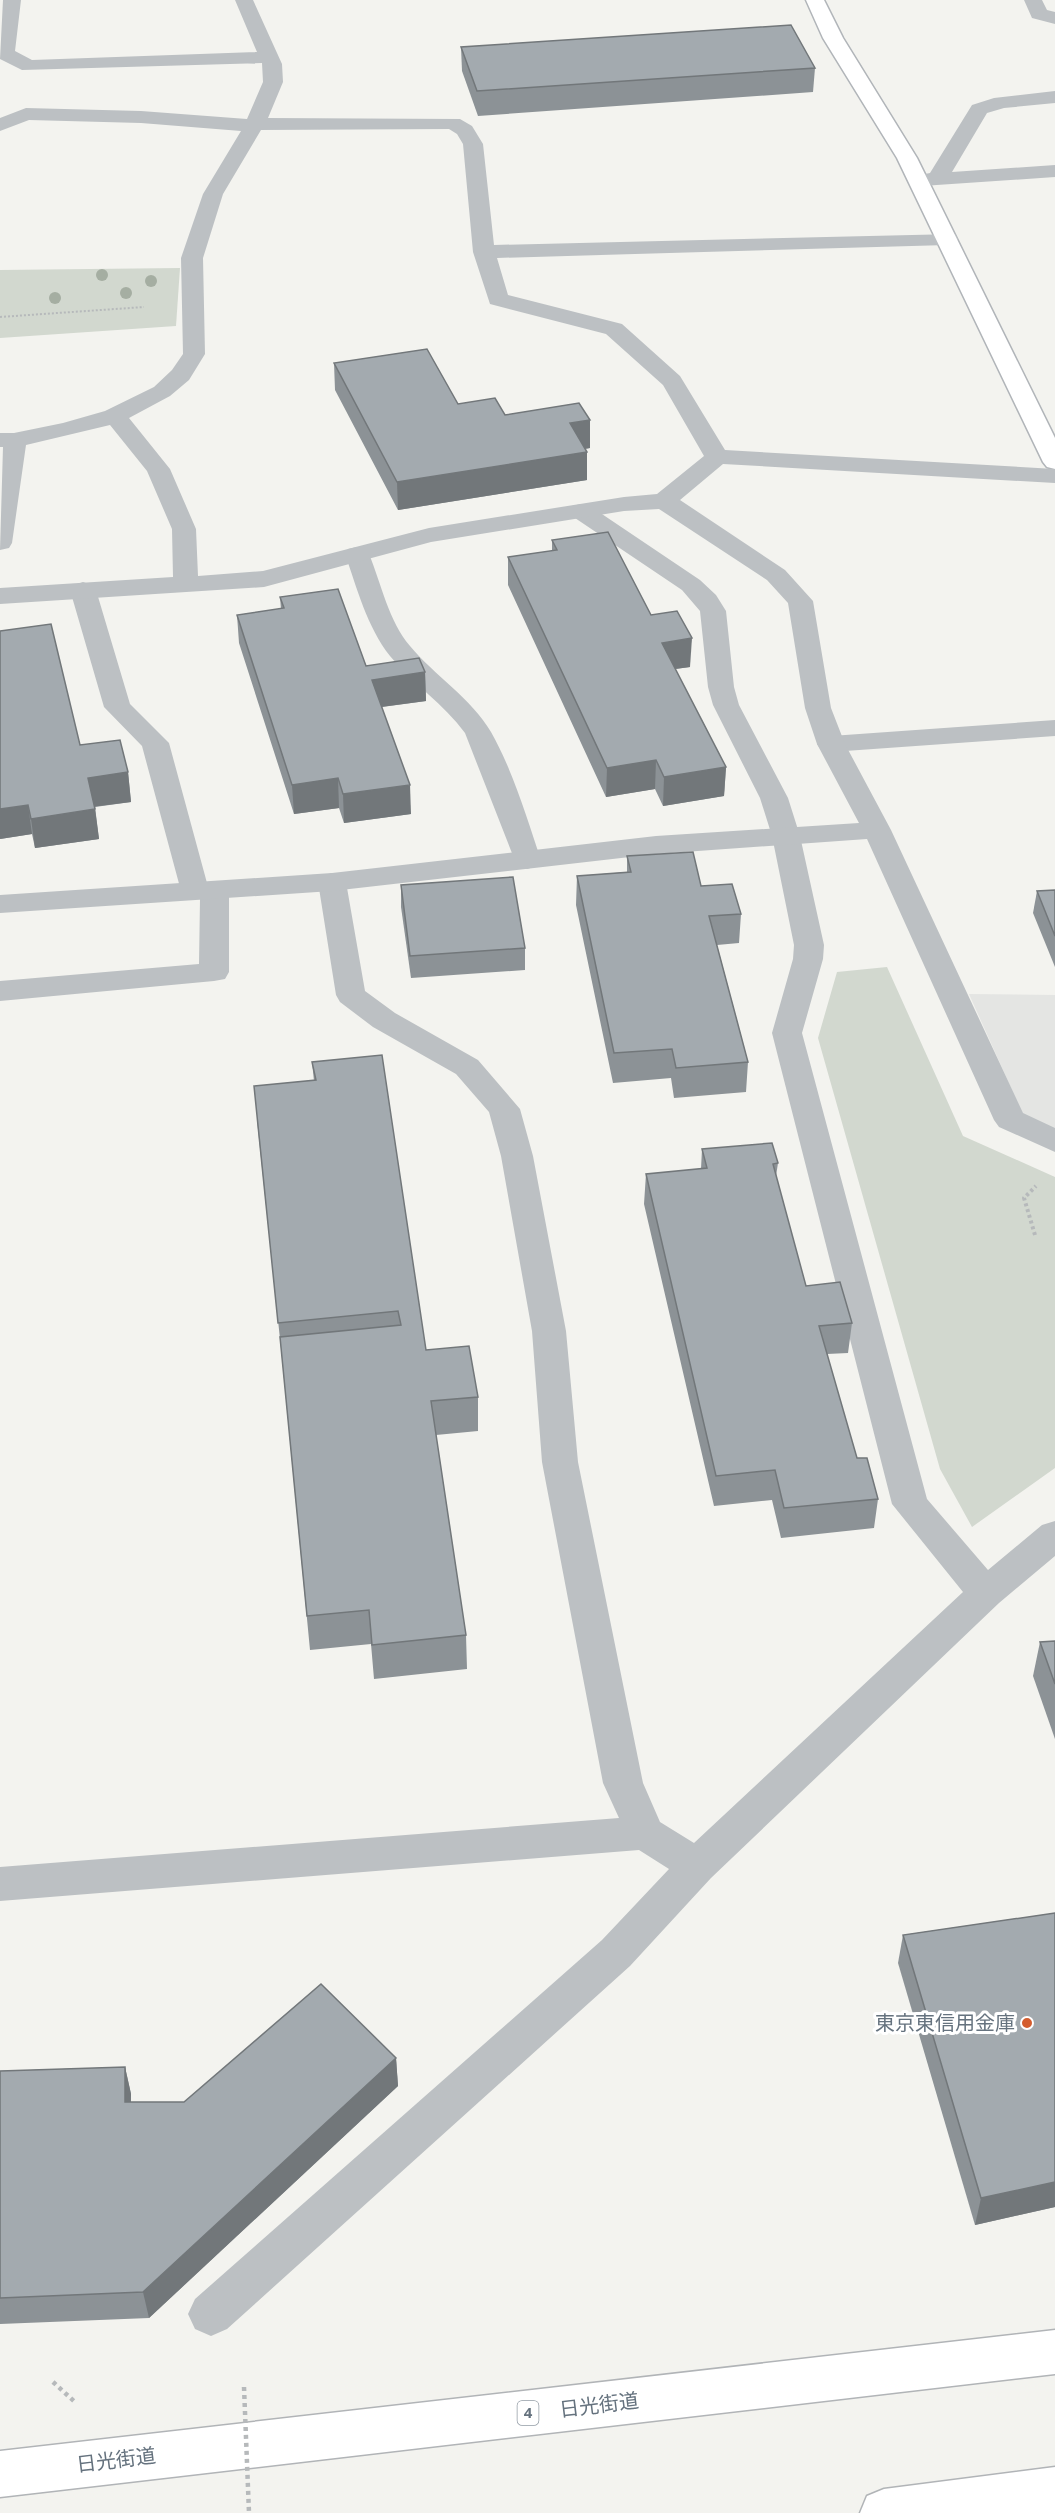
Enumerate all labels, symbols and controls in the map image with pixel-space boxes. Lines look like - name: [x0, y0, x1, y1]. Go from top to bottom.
- place label: 東京東信用金庫: [875, 2009, 1015, 2036]
- marker: 東京東信用金庫: [1020, 2016, 1034, 2030]
- street label: 日光街道: [558, 2386, 640, 2423]
- road number: 4: [518, 2401, 538, 2425]
- street label: 日光街道: [75, 2441, 157, 2478]

